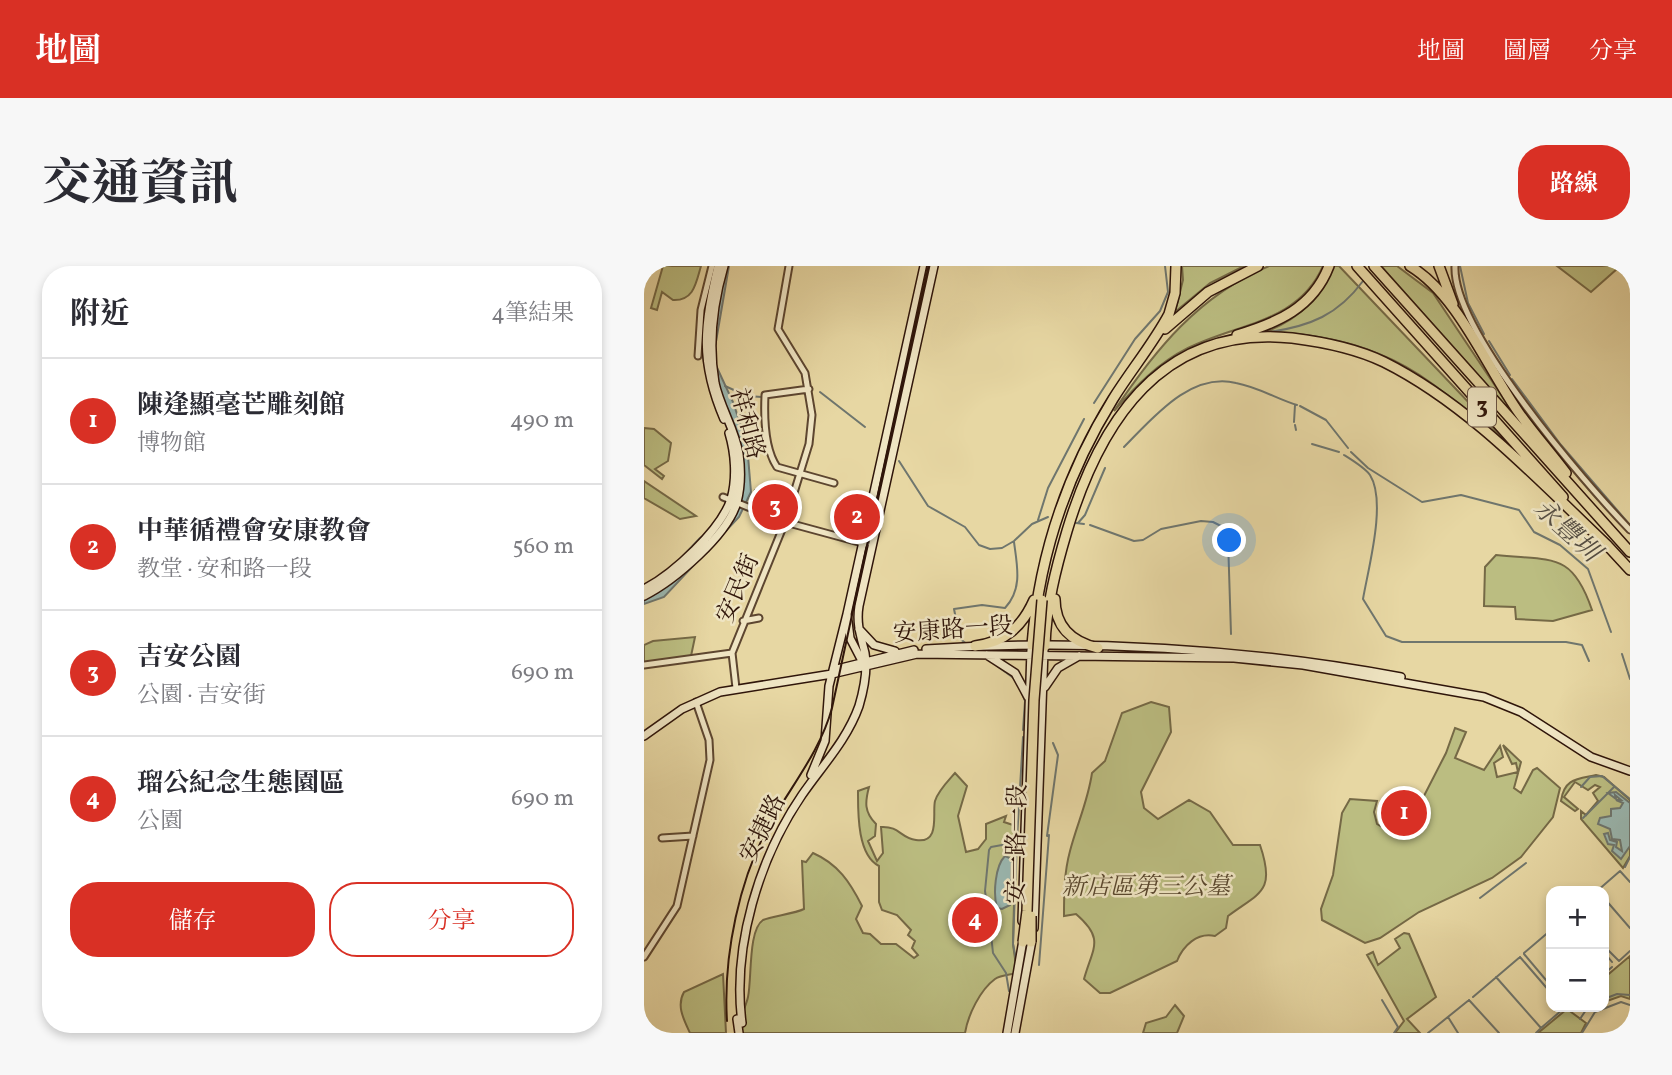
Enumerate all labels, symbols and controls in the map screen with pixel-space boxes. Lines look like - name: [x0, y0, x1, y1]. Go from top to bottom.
- text: 地圖: [35, 30, 101, 76]
- text: 地圖: [1417, 35, 1465, 69]
- text: 圖層: [1503, 35, 1551, 69]
- text: 分享: [1589, 35, 1637, 69]
- button: 路線: [1518, 145, 1630, 220]
- text: 交通資訊: [42, 152, 238, 221]
- text: 附近: [70, 294, 130, 336]
- text: 4筆結果: [491, 298, 574, 330]
- street label: 祥和路: [720, 385, 772, 463]
- text: 陳逢顯毫芒雕刻館: [137, 388, 345, 424]
- road number: 3: [1468, 388, 1496, 426]
- text: 1: [88, 405, 98, 437]
- text: 490 m: [510, 405, 574, 437]
- text: 博物館: [137, 428, 206, 460]
- pin: 3: [752, 481, 798, 533]
- pin: 2: [834, 491, 880, 543]
- water label: 永豐圳: [1525, 492, 1610, 573]
- text: 中華循禮會安康教會: [137, 514, 371, 550]
- your location: [1212, 523, 1246, 557]
- text: 2: [87, 531, 99, 563]
- text: 560 m: [513, 531, 574, 563]
- street label: 安民街: [709, 549, 769, 629]
- text: 教堂 · 安和路一段: [137, 554, 312, 586]
- street label: 安康路一段: [892, 610, 1014, 652]
- text: 吉安公園: [137, 640, 241, 676]
- text: 3: [87, 657, 99, 689]
- text: 690 m: [511, 657, 574, 689]
- text: 公園 · 吉安街: [137, 680, 266, 712]
- text: 瑠公紀念生態園區: [137, 766, 345, 802]
- text: 4: [86, 783, 100, 815]
- text: 690 m: [511, 783, 574, 815]
- street label: 安一路一段: [1000, 784, 1036, 904]
- pin: 1: [1381, 787, 1427, 839]
- street label: 安捷路: [733, 789, 795, 869]
- text: 公園: [137, 806, 183, 838]
- park label: 新店區第三公墓: [1062, 871, 1234, 905]
- button: 儲存: [70, 882, 315, 957]
- button: 分享: [329, 882, 574, 957]
- map controls: [1546, 886, 1609, 1012]
- button: +: [1546, 886, 1609, 949]
- pin: 4: [952, 894, 998, 946]
- button: −: [1546, 949, 1609, 1012]

